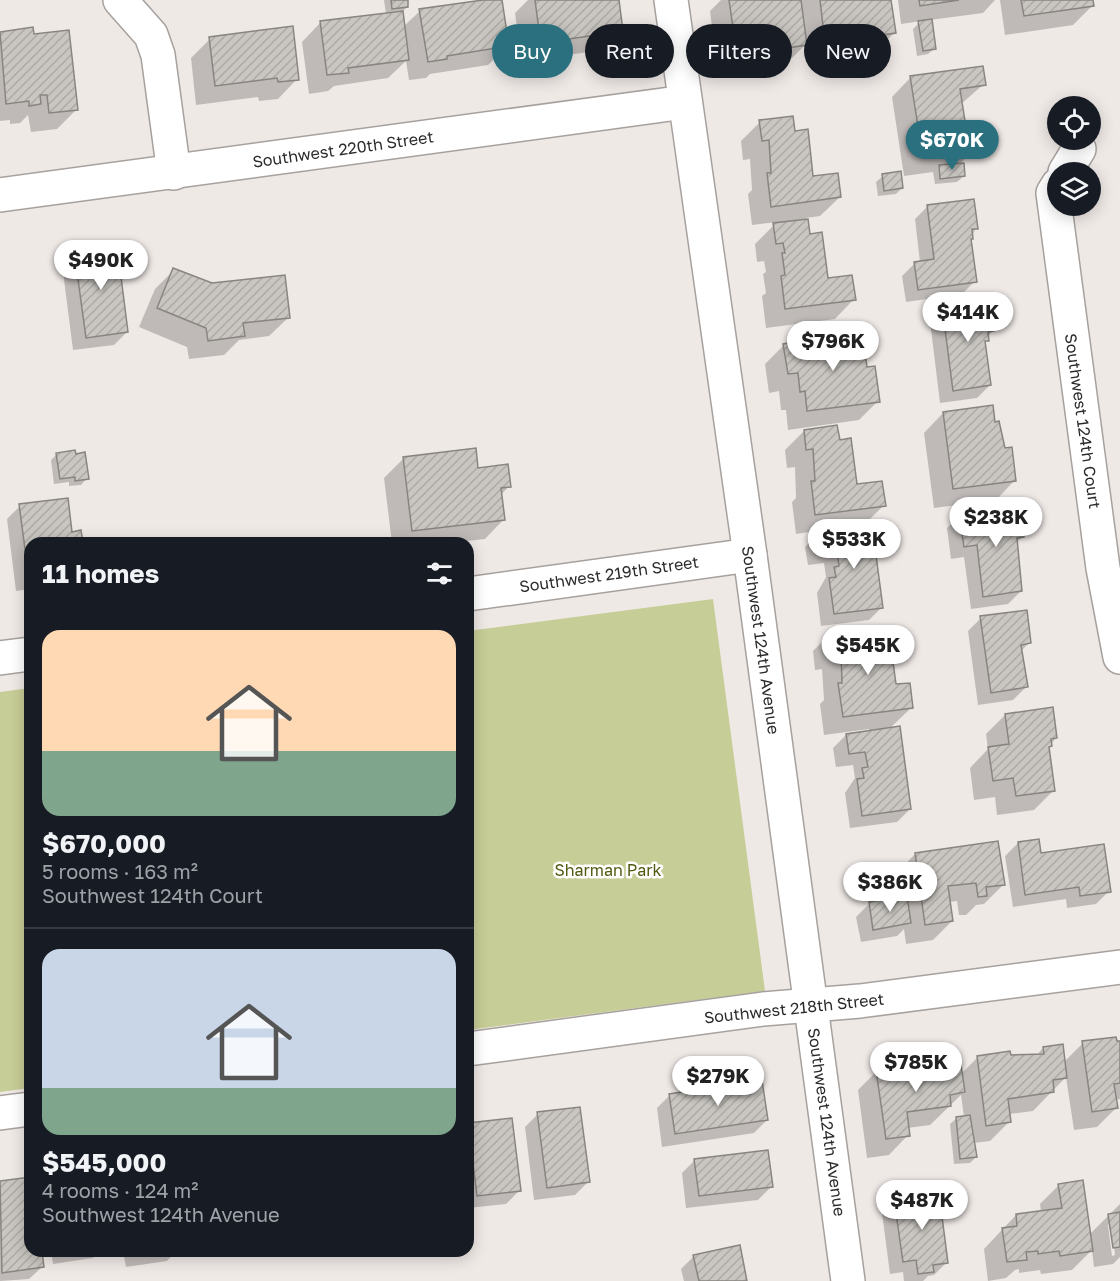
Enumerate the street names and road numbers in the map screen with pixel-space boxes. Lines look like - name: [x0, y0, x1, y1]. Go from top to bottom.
- street label: Southwest 220th Street: [251, 126, 435, 172]
- street label: Southwest 124th Court: [1061, 332, 1105, 510]
- street label: Southwest 124th Avenue: [738, 544, 784, 736]
- street label: Southwest 219th Street: [518, 552, 700, 596]
- street label: Southwest 218th Street: [703, 989, 885, 1027]
- street label: Southwest 124th Avenue: [804, 1026, 850, 1218]

